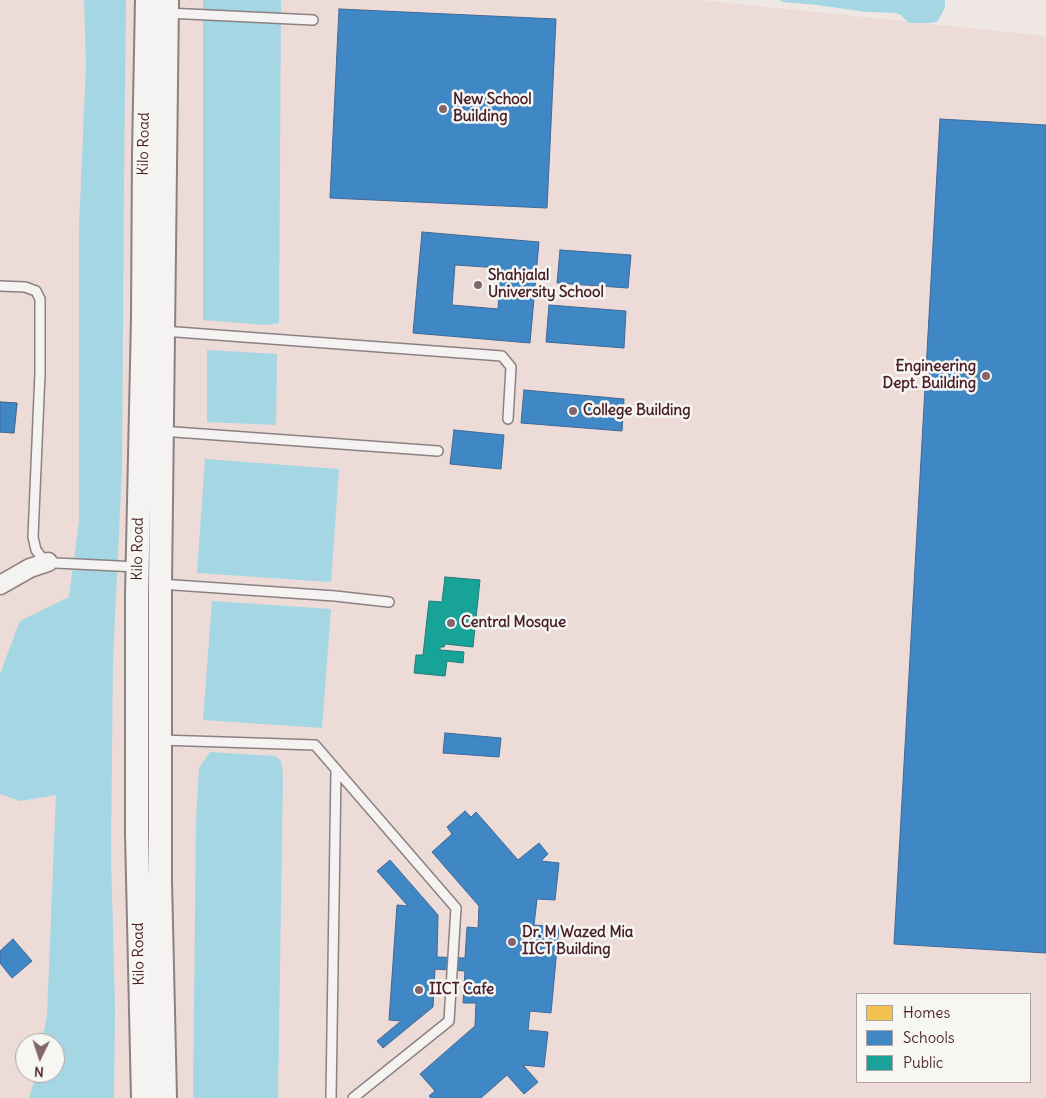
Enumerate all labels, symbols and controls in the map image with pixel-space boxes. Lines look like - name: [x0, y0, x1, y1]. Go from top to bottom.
- place label: New School Building: [453, 91, 532, 126]
- marker: New School Building: [437, 103, 449, 115]
- street label: Kilo Road: [134, 112, 154, 176]
- place label: Shahjalal University School: [488, 267, 604, 302]
- marker: Shahjalal University School: [472, 279, 484, 291]
- place label: Engineering Dept. Building: [883, 358, 976, 393]
- marker: Engineering Dept. Building: [980, 370, 992, 382]
- place label: College Building: [583, 402, 691, 420]
- marker: College Building: [567, 405, 579, 417]
- street label: Kilo Road: [128, 517, 148, 581]
- place label: Central Mosque: [461, 614, 566, 632]
- marker: Central Mosque: [445, 617, 457, 629]
- street label: Kilo Road: [129, 922, 149, 986]
- place label: Dr. M Wazed Mia IICT Building: [522, 924, 633, 959]
- marker: Dr. M Wazed Mia IICT Building: [506, 936, 518, 948]
- place label: IICT Cafe: [429, 981, 494, 999]
- marker: IICT Cafe: [413, 984, 425, 996]
- legend: [856, 993, 1031, 1083]
- text: Homes: [903, 1003, 950, 1022]
- text: Schools: [903, 1028, 955, 1047]
- north arrow: [15, 1033, 65, 1083]
- text: Public: [903, 1053, 943, 1072]
- text: N: [34, 1063, 44, 1081]

